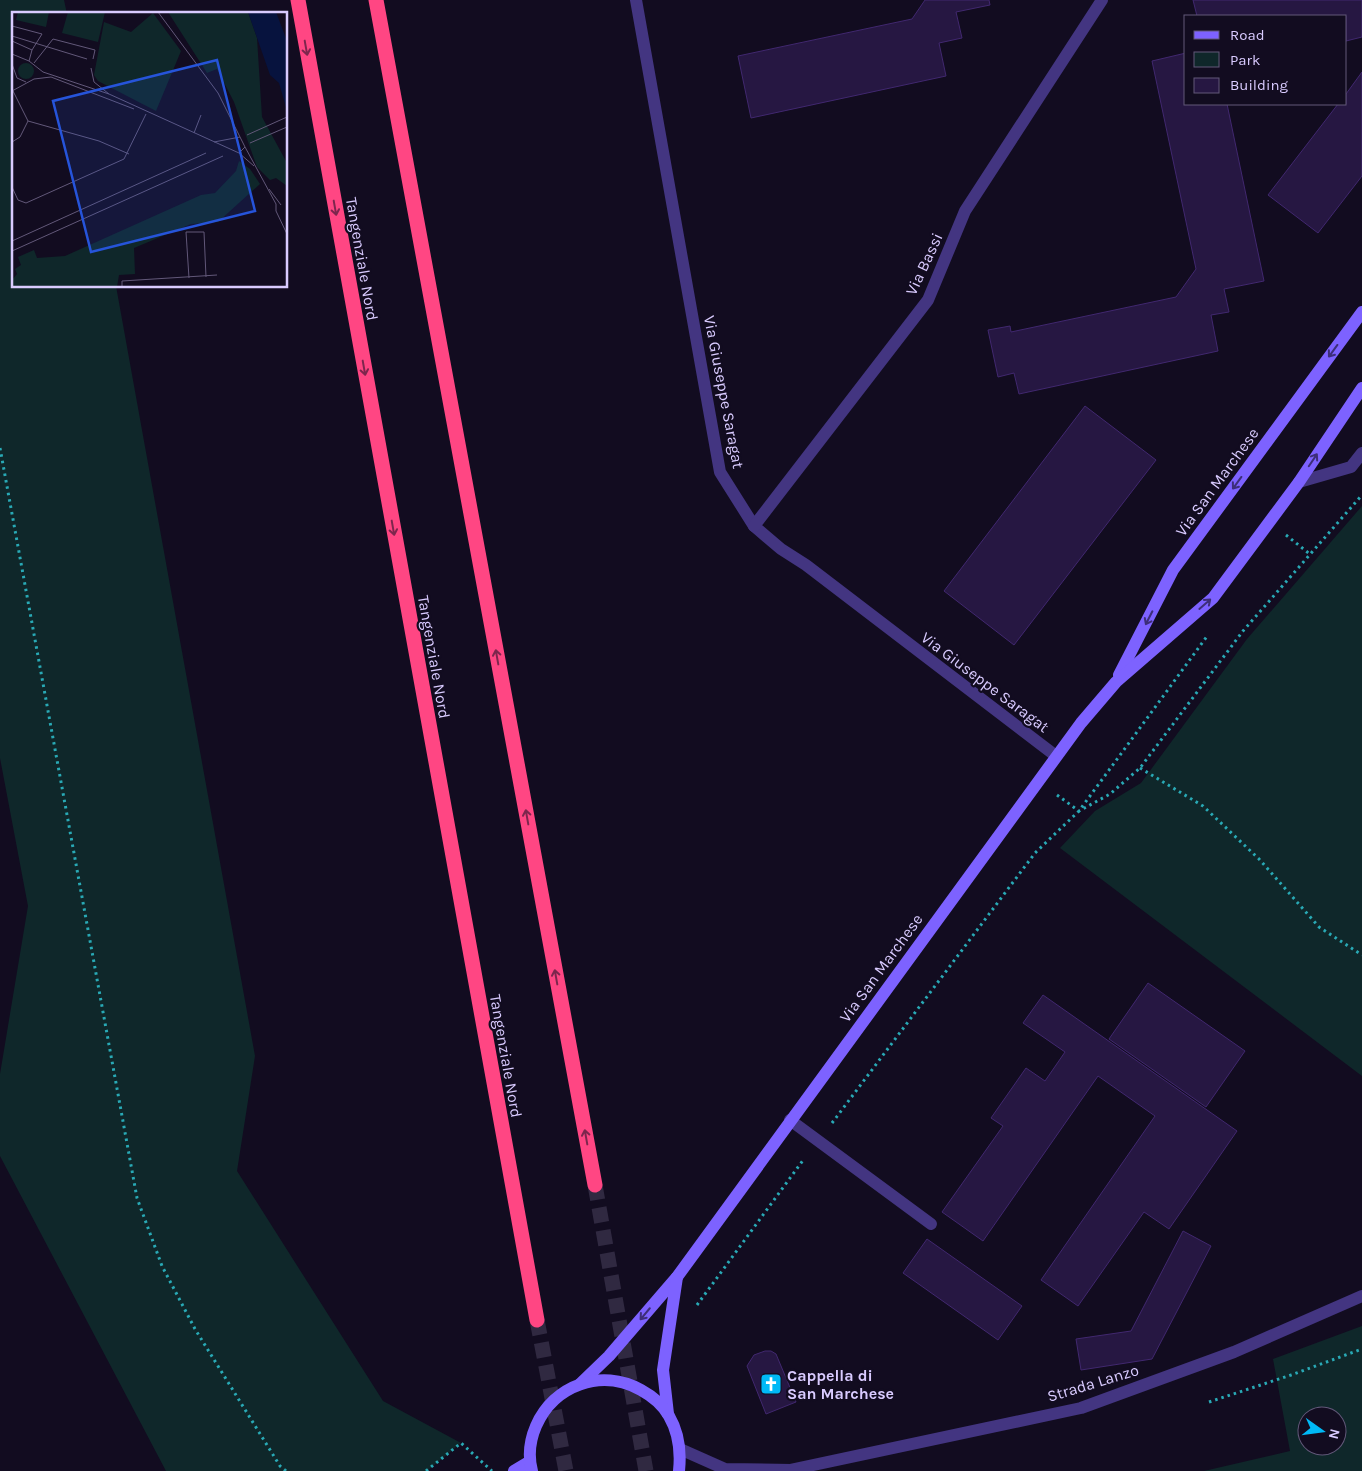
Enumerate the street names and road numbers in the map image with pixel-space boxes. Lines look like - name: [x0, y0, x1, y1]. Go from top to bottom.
- street label: Tangenziale Nord: [342, 196, 382, 322]
- street label: Via Bassi: [901, 230, 947, 298]
- street label: Via Giuseppe Saragat: [700, 314, 748, 470]
- street label: Via San Marchese: [1171, 424, 1263, 540]
- street label: Tangenziale Nord: [414, 594, 454, 720]
- street label: Via Giuseppe Saragat: [917, 628, 1053, 736]
- street label: Via San Marchese: [835, 910, 927, 1026]
- street label: Tangenziale Nord: [486, 993, 526, 1119]
- street label: Strada Lanzo: [1045, 1360, 1141, 1406]

